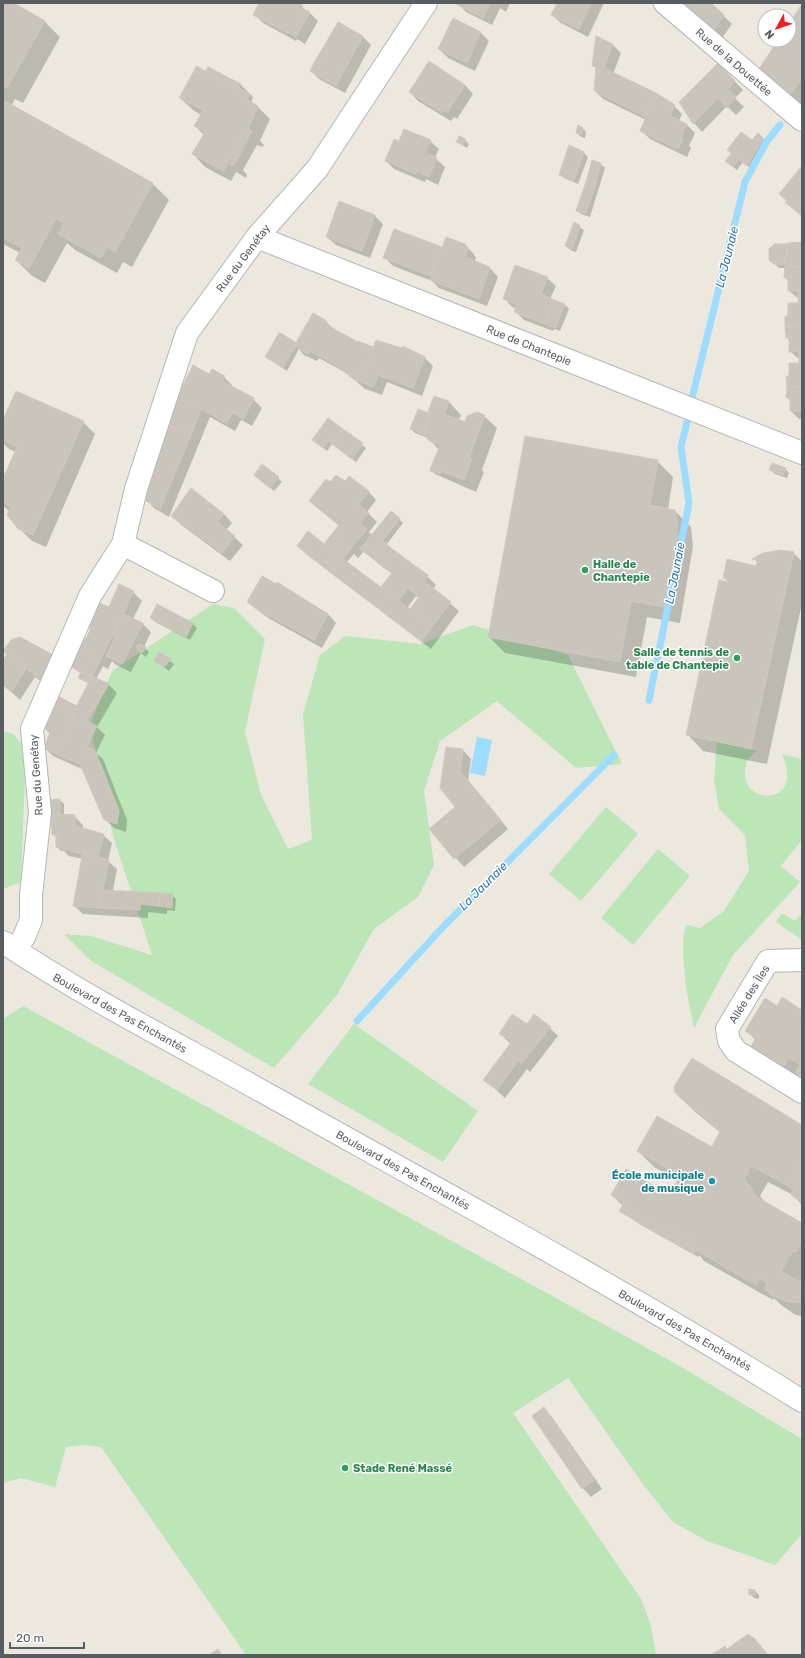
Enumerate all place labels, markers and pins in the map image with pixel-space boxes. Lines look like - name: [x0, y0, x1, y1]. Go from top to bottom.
- place label: Halle de Chantepie: [593, 558, 650, 584]
- marker: Halle de Chantepie: [580, 565, 590, 575]
- place label: Salle de tennis de table de Chantepie: [626, 646, 729, 672]
- marker: Salle de tennis de table de Chantepie: [732, 653, 742, 663]
- place label: École municipale de musique: [612, 1169, 704, 1195]
- marker: École municipale de musique: [707, 1176, 717, 1186]
- place label: Stade René Massé: [353, 1462, 453, 1475]
- marker: Stade René Massé: [340, 1463, 350, 1473]

